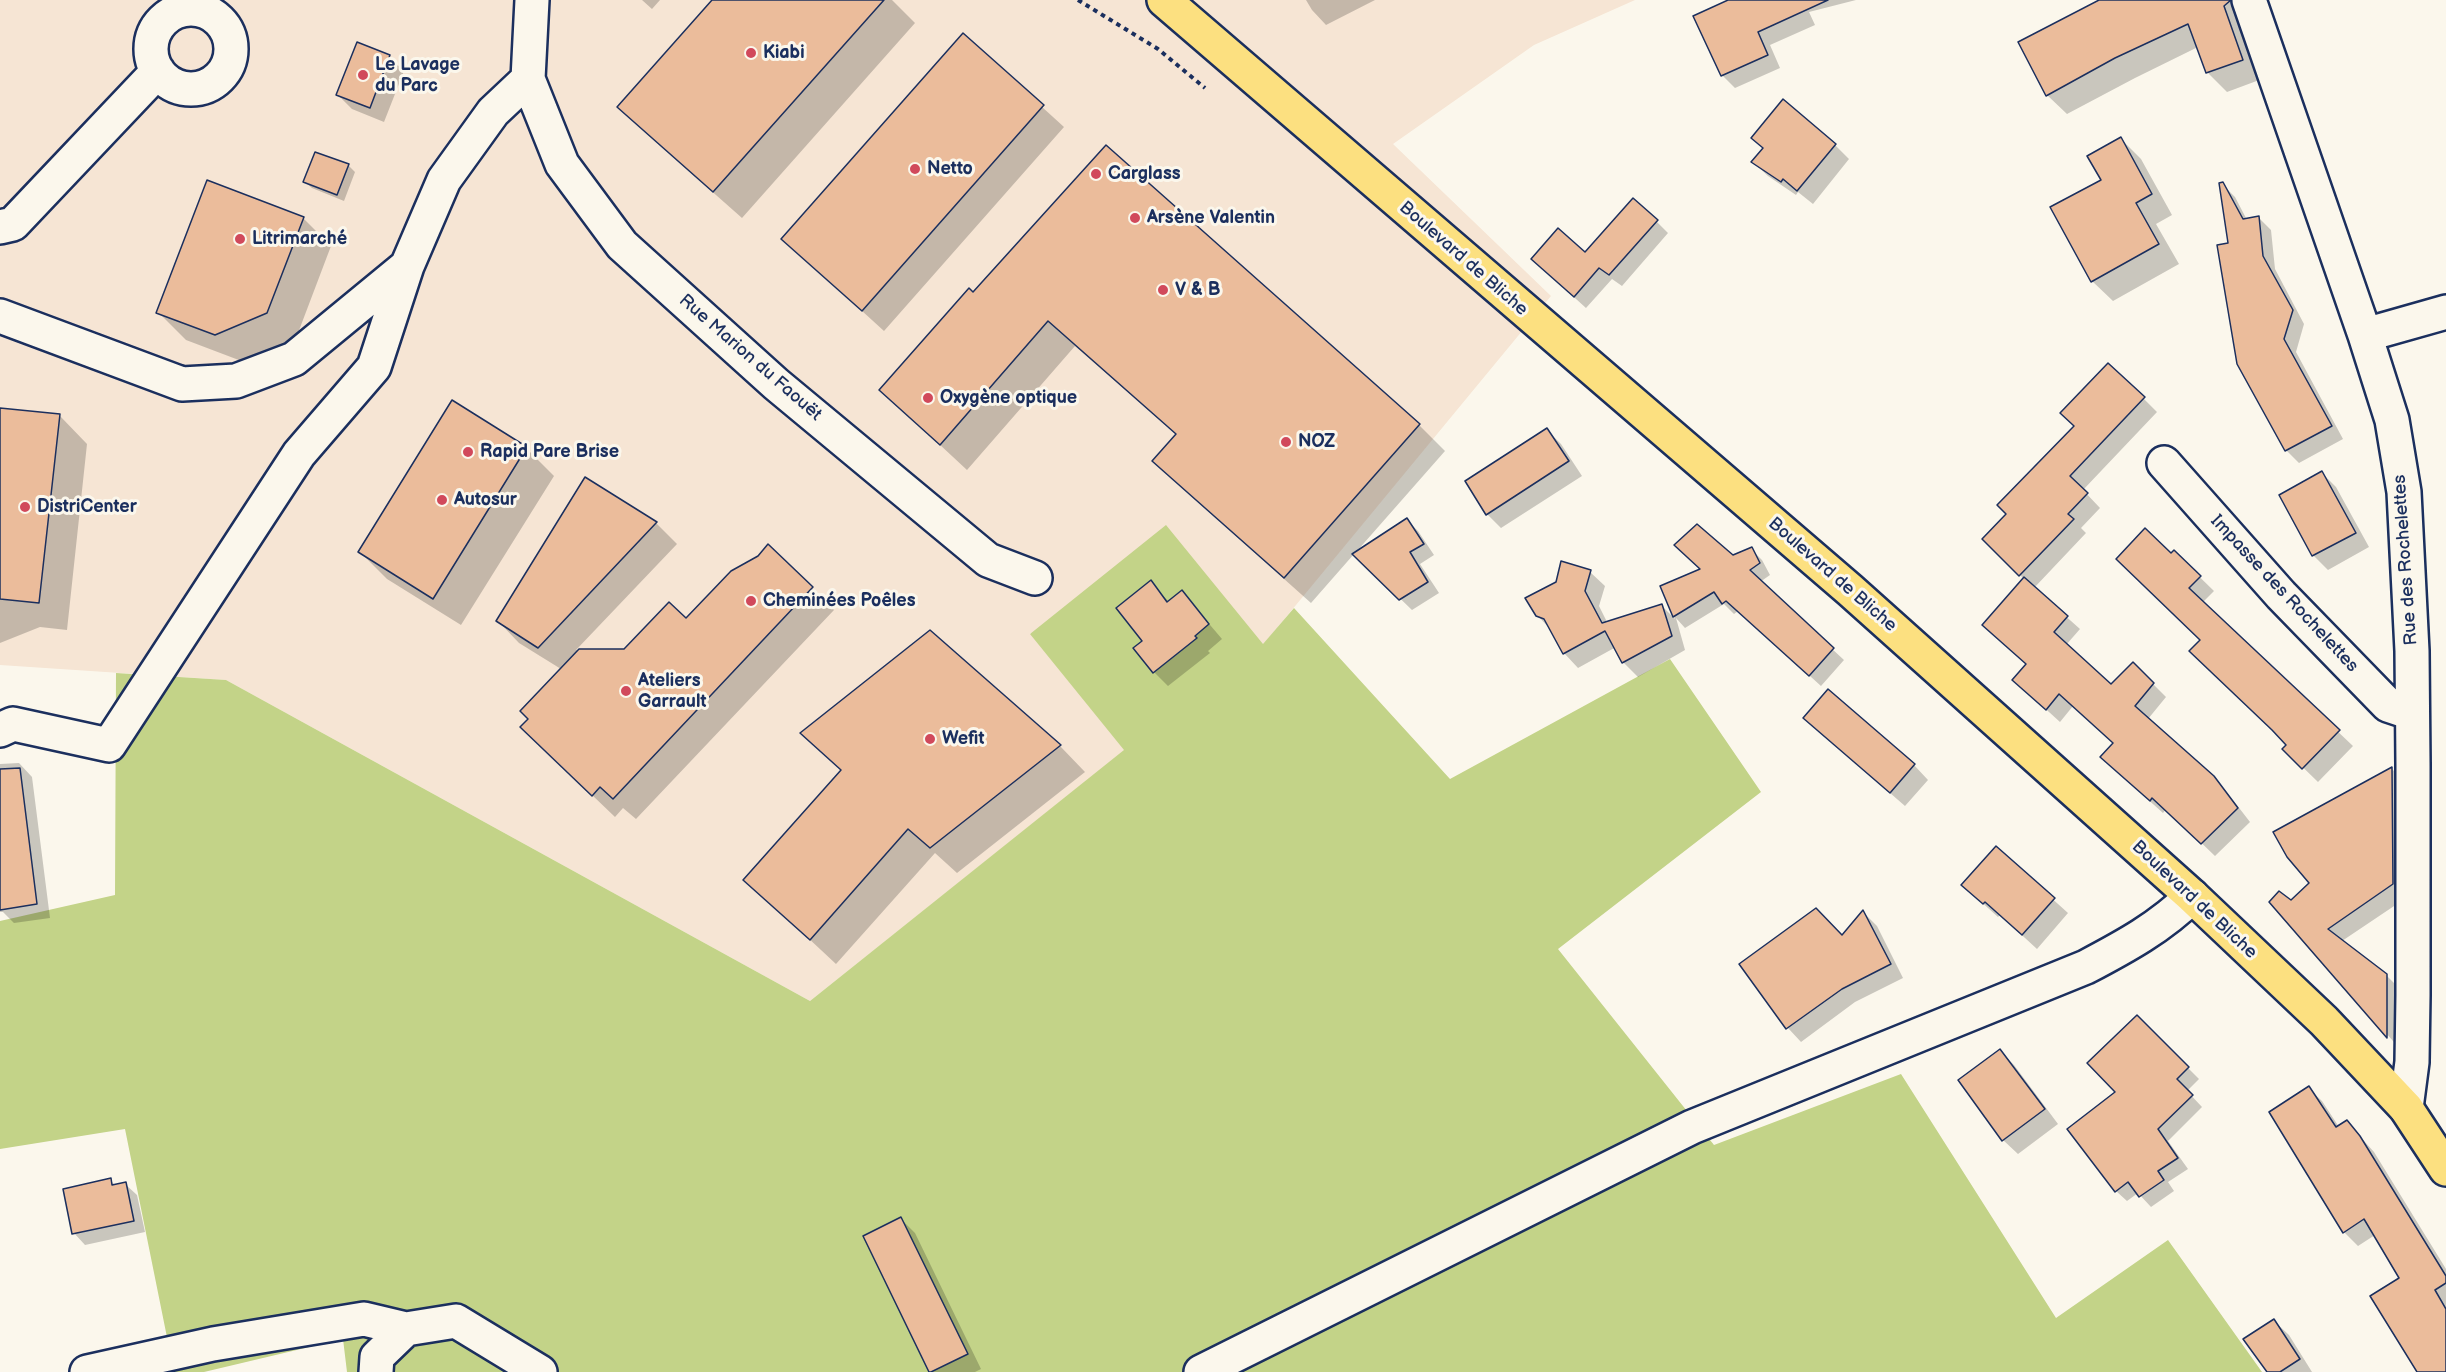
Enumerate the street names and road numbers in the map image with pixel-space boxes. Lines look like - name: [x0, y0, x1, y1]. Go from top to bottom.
- street label: Boulevard de Bliche: [1394, 197, 1532, 321]
- street label: Rue Marion du Faouët: [674, 290, 826, 426]
- street label: Rue des Rochelettes: [2389, 474, 2423, 646]
- street label: Impasse des Rochelettes: [2205, 511, 2363, 677]
- street label: Boulevard de Bliche: [1763, 513, 1901, 637]
- street label: Boulevard de Bliche: [2127, 836, 2261, 964]

